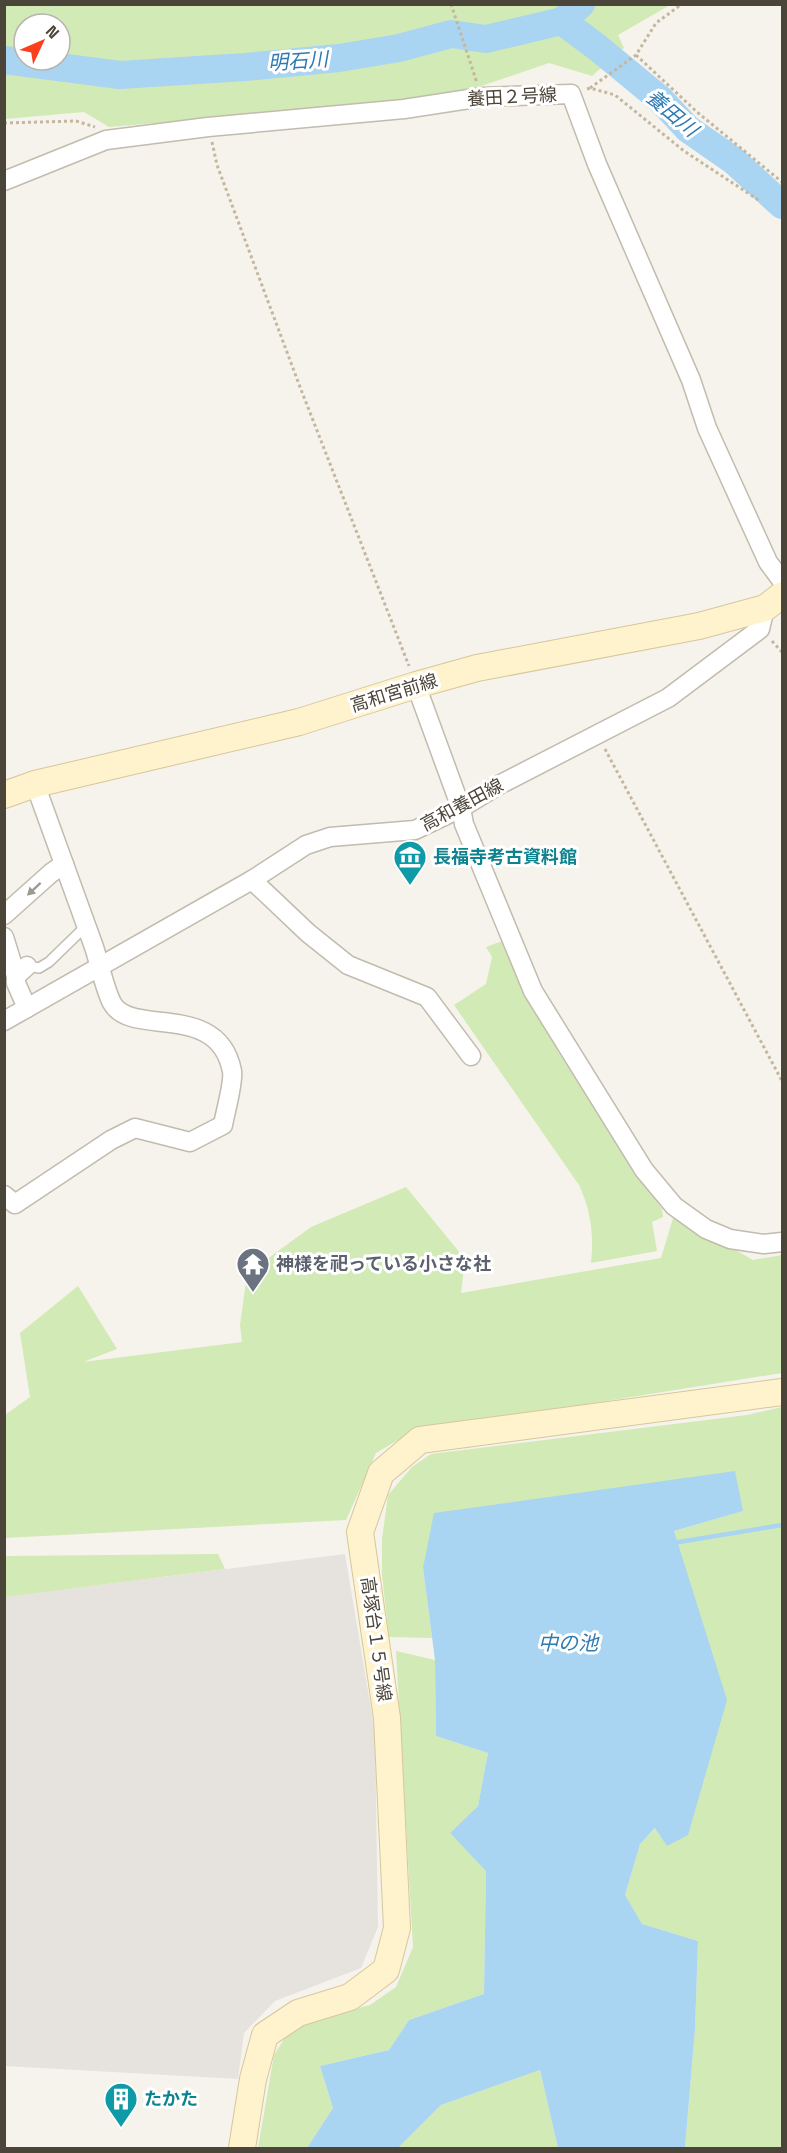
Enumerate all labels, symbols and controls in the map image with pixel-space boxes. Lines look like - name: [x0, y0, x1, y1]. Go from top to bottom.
- north arrow: [12, 12, 72, 72]
- text: N: [41, 21, 64, 43]
- water label: 明石川: [267, 46, 331, 76]
- street label: 養田２号線: [466, 83, 558, 110]
- water label: 養田川: [641, 84, 705, 144]
- street label: 高和宮前線: [347, 668, 440, 717]
- street label: 高和養田線: [417, 773, 507, 836]
- museum icon: 長福寺考古資料館: [392, 839, 428, 886]
- place label: 長福寺考古資料館: [433, 845, 577, 868]
- one-way arrow: [26, 882, 41, 896]
- temple icon: 神様を祀っている小さな社: [235, 1246, 271, 1293]
- place label: 神様を祀っている小さな社: [276, 1252, 491, 1275]
- street label: 高塚台１５号線: [356, 1575, 397, 1703]
- water label: 中の池: [538, 1630, 600, 1656]
- building icon: たかた: [103, 2081, 139, 2128]
- place label: たかた: [144, 2087, 198, 2110]

